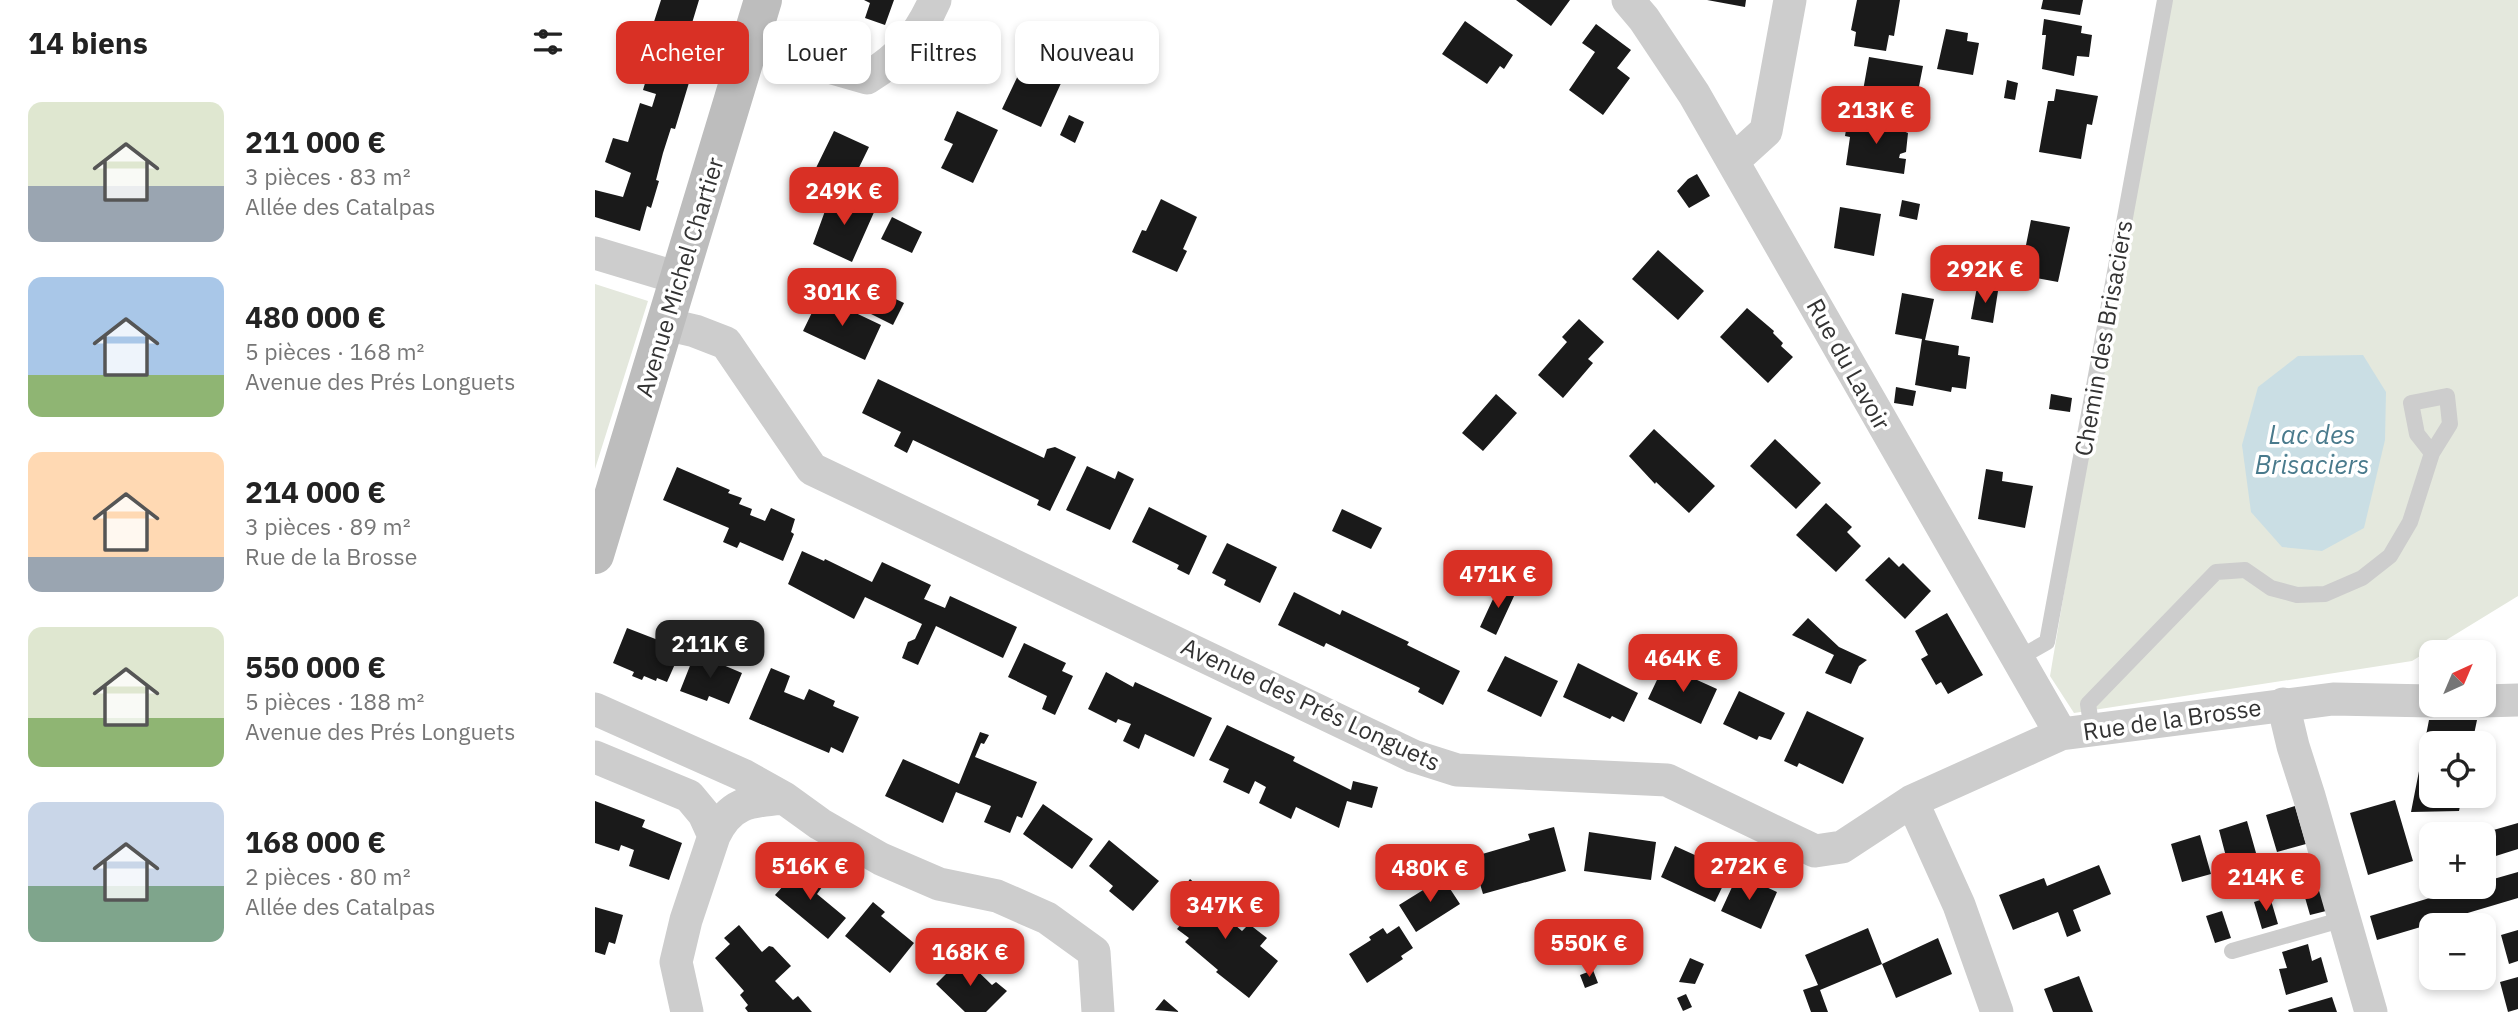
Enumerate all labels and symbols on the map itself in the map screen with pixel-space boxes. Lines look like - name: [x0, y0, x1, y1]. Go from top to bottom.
- pin: 213K €: [1819, 86, 1933, 146]
- street label: Avenue Michel Chartier: [627, 153, 731, 401]
- pin: 249K €: [787, 168, 901, 227]
- street label: Chemin des Brisaciers: [2066, 217, 2140, 459]
- pin: 292K €: [1928, 246, 2042, 305]
- pin: 301K €: [785, 268, 899, 328]
- street label: Rue du Lavoir: [1800, 293, 1898, 436]
- water label: Lac des Brisaciers: [2255, 417, 2369, 481]
- pin: 471K €: [1441, 550, 1555, 610]
- pin: 211K €: [653, 620, 767, 680]
- street label: Avenue des Prés Longuets: [1176, 630, 1446, 778]
- pin: 464K €: [1626, 634, 1740, 694]
- north arrow: [2419, 640, 2495, 718]
- street label: Rue de la Brosse: [2081, 691, 2263, 747]
- pin: 516K €: [753, 842, 867, 902]
- pin: 272K €: [1692, 842, 1806, 902]
- pin: 480K €: [1373, 844, 1487, 904]
- pin: 214K €: [2209, 853, 2323, 913]
- pin: 347K €: [1168, 881, 1282, 941]
- pin: 550K €: [1532, 920, 1646, 979]
- pin: 168K €: [913, 928, 1027, 988]

